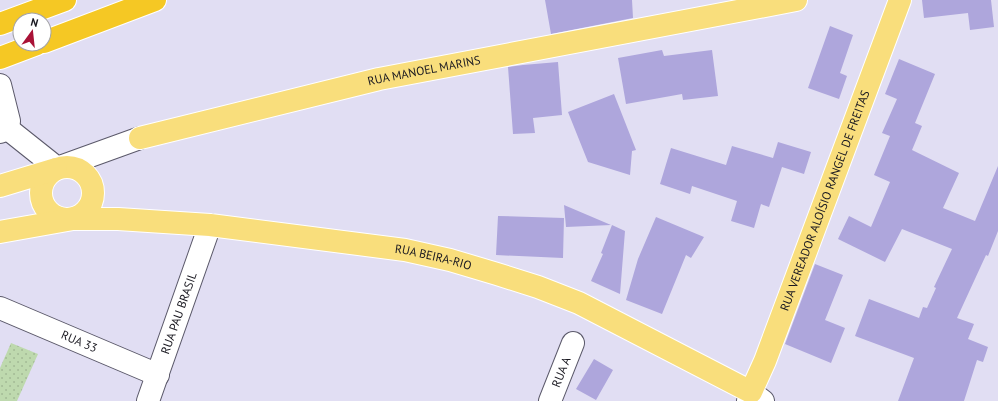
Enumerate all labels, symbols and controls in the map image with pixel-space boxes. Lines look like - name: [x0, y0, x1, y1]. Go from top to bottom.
- north arrow: [12, 12, 52, 52]
- text: N: [29, 15, 40, 30]
- street label: RUA MANOEL MARINS: [366, 52, 482, 89]
- street label: RUA VEREADOR ALOÍSIO RANGEL DE FREITAS: [776, 88, 873, 313]
- street label: RUA BEIRA-RIO: [394, 241, 473, 273]
- street label: RUA PAU BRASIL: [157, 270, 200, 356]
- street label: RUA 33: [59, 327, 100, 355]
- street label: RUA A: [548, 355, 574, 389]

